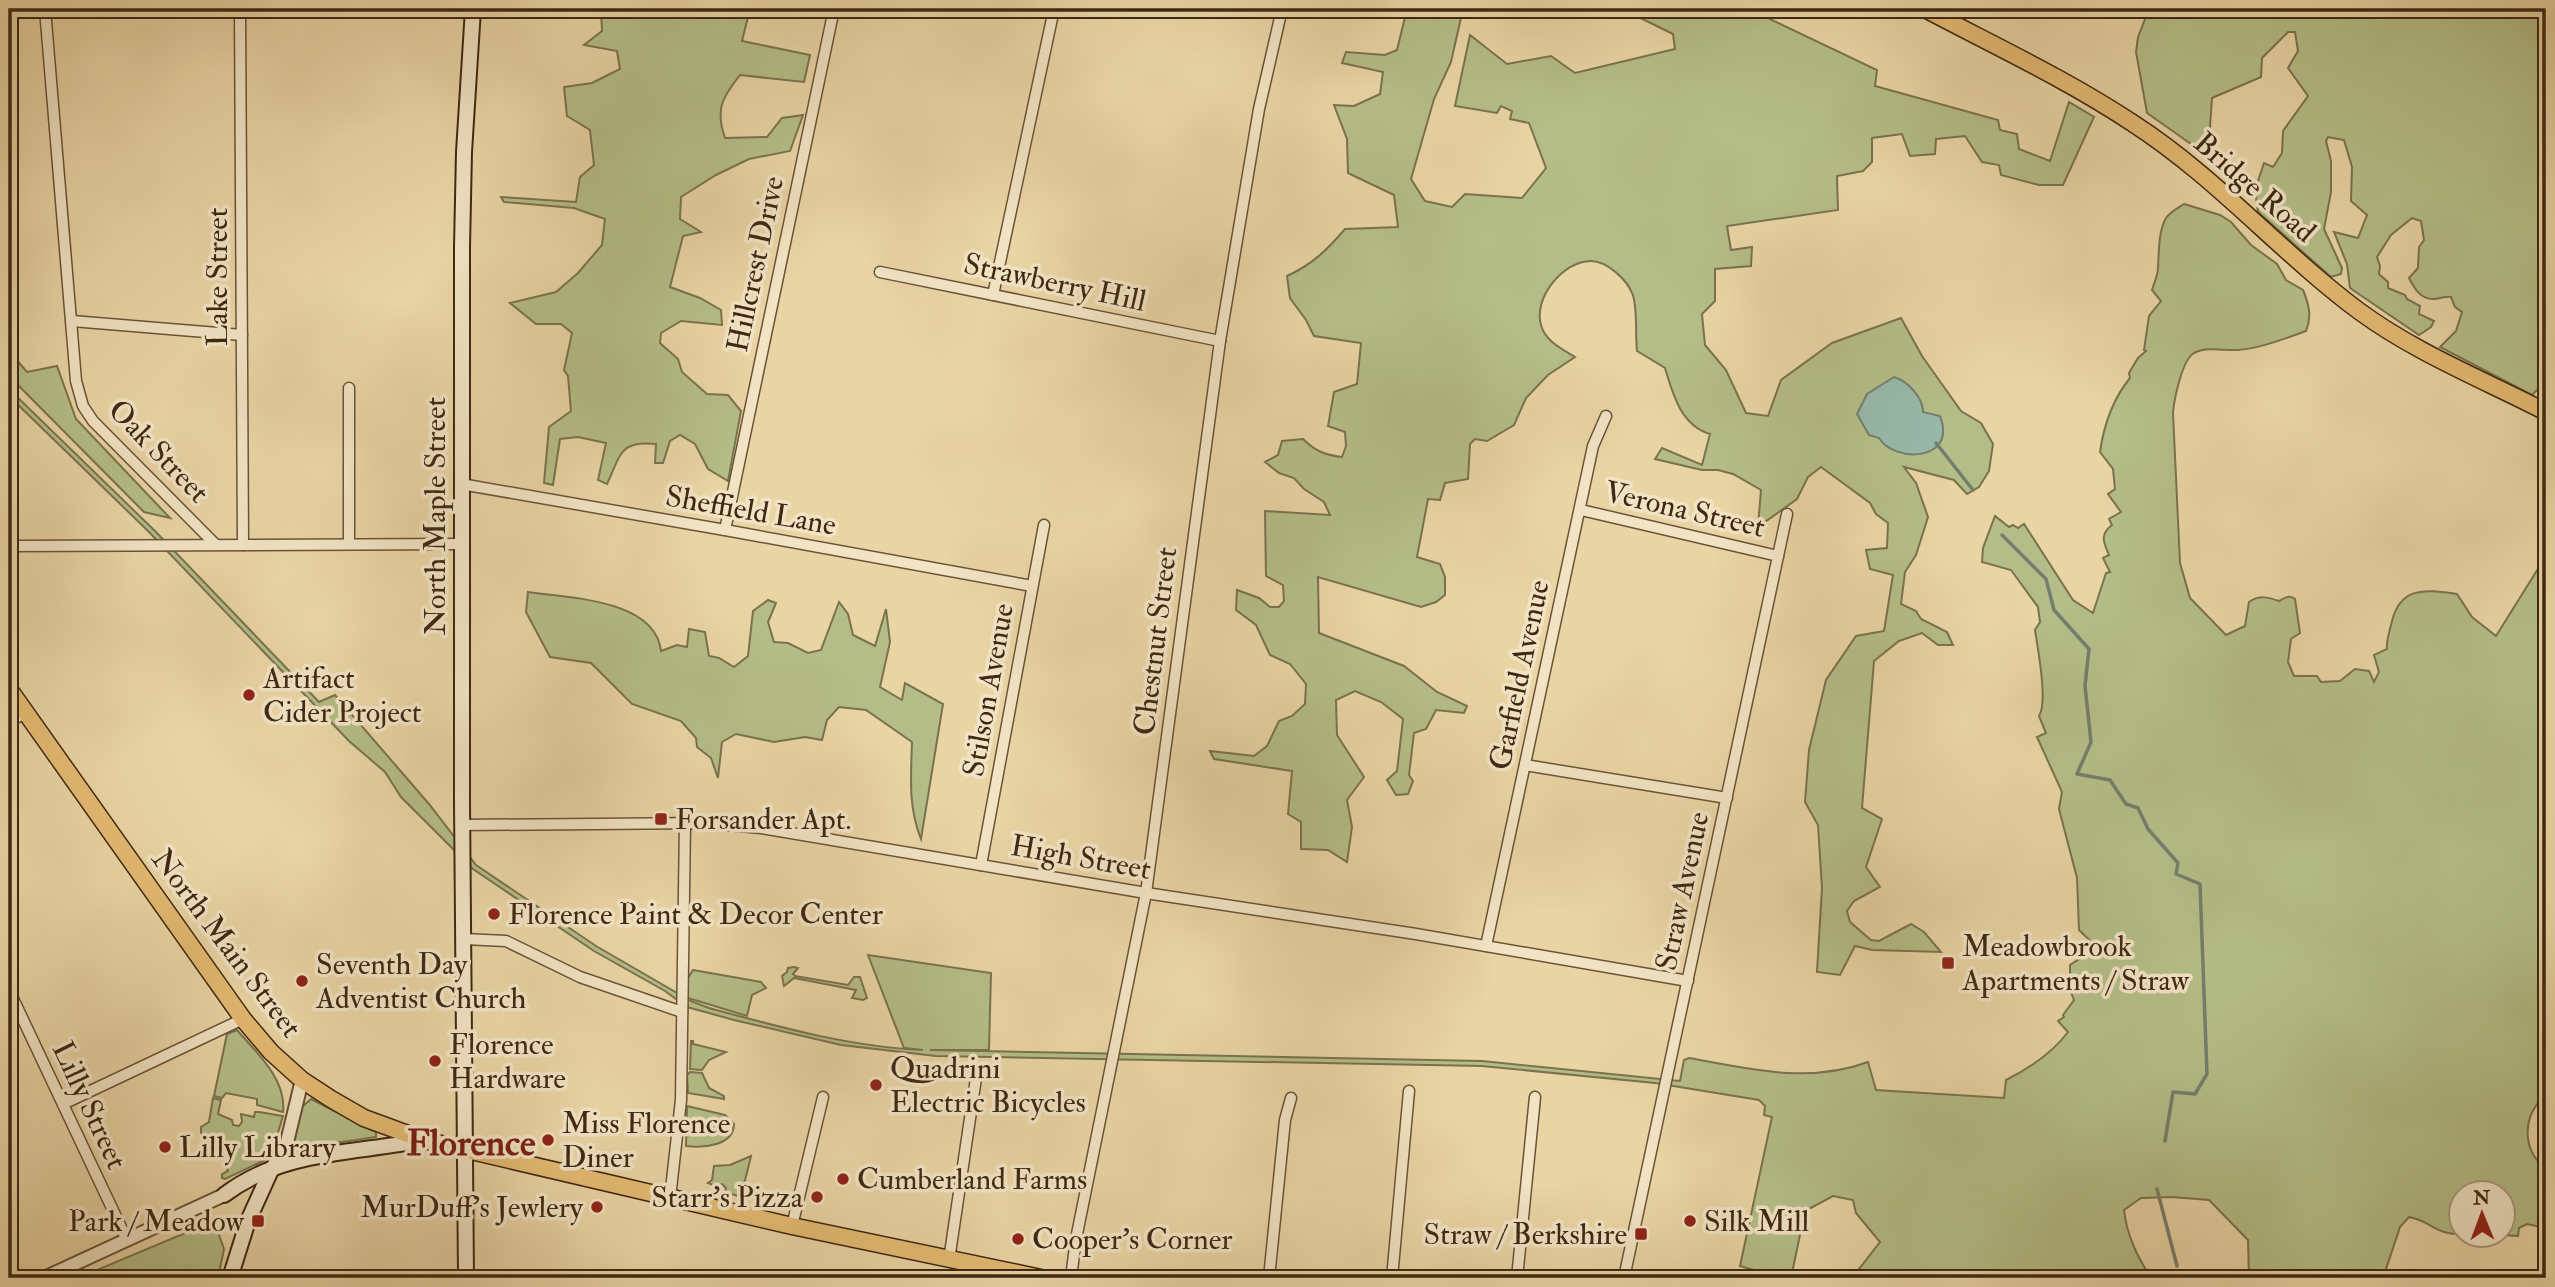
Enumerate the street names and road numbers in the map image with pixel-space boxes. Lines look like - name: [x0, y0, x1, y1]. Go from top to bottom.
- street label: Bridge Road: [2186, 124, 2323, 251]
- street label: Hillcrest Drive: [719, 173, 792, 355]
- street label: Lake Street: [199, 207, 236, 347]
- street label: Strawberry Hill: [960, 245, 1150, 320]
- street label: Oak Street: [100, 392, 217, 511]
- street label: North Maple Street: [417, 397, 454, 635]
- street label: Verona Street: [1601, 473, 1769, 546]
- street label: Sheffield Lane: [663, 477, 839, 544]
- street label: Chestnut Street: [1126, 545, 1185, 737]
- street label: Garfield Avenue: [1481, 577, 1558, 773]
- street label: Stilson Avenue: [955, 600, 1022, 780]
- street label: Straw Avenue: [1648, 808, 1717, 974]
- street label: High Street: [1008, 827, 1154, 888]
- street label: North Main Street: [144, 842, 310, 1045]
- street label: Lilly Street: [44, 1035, 135, 1175]

